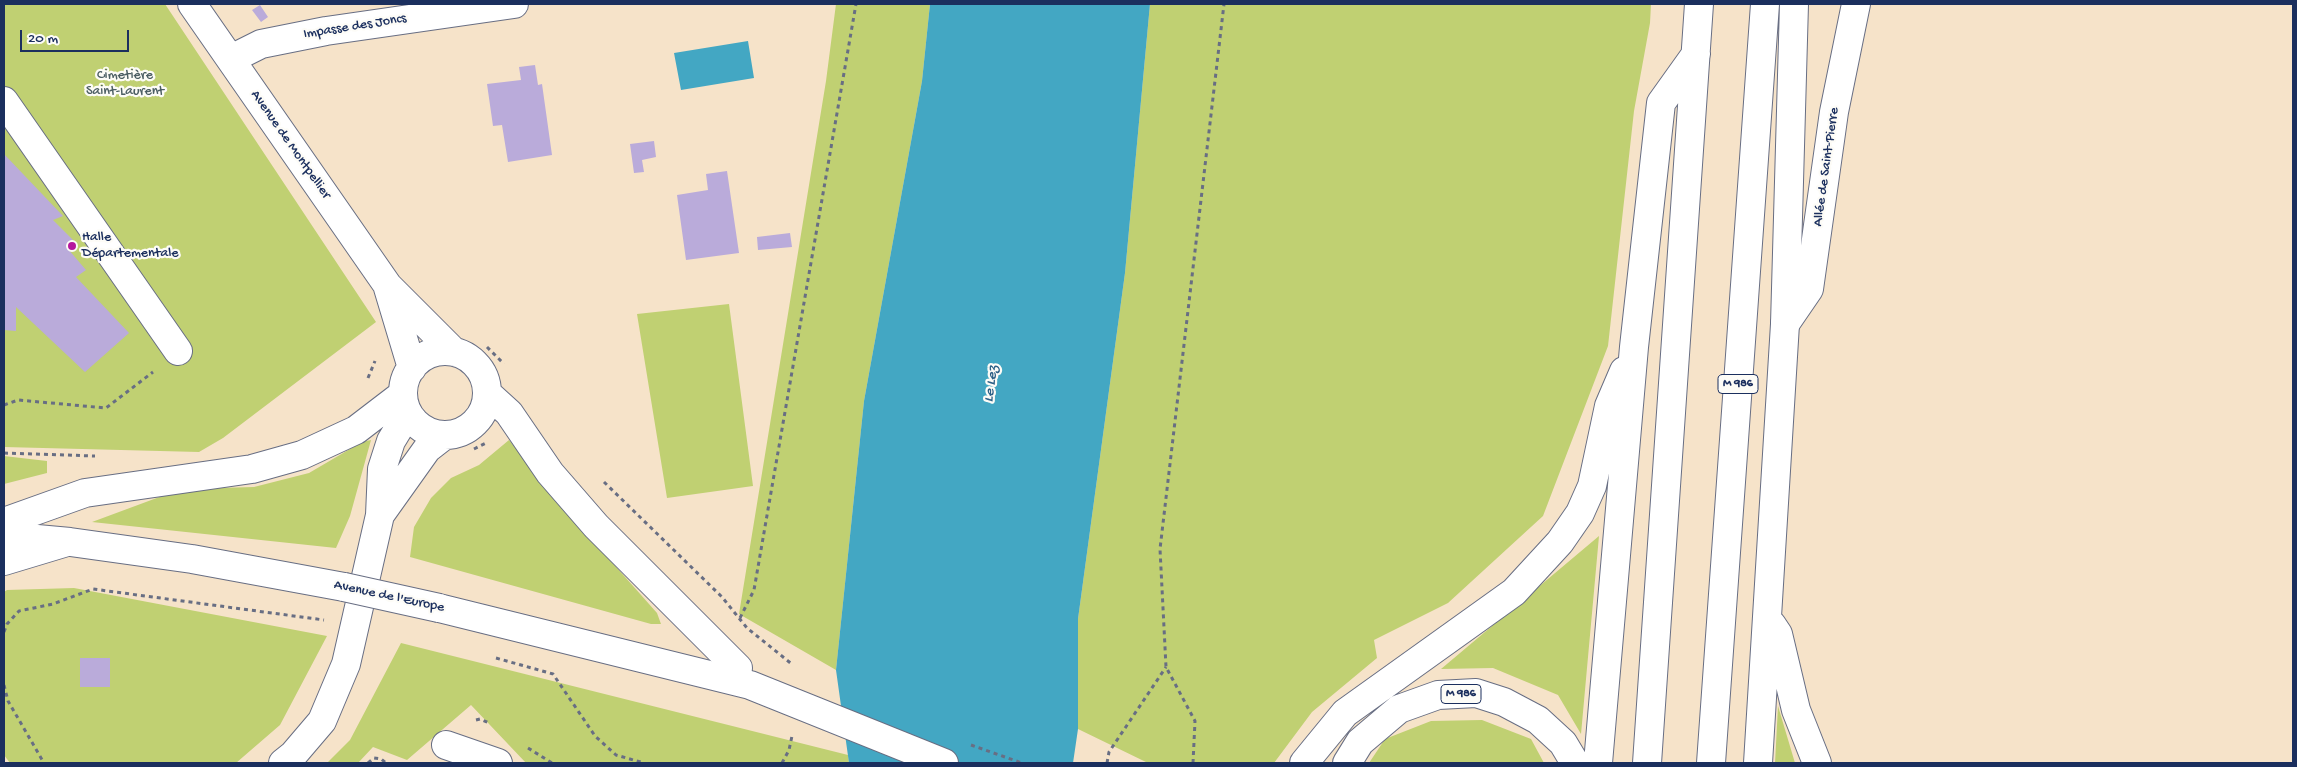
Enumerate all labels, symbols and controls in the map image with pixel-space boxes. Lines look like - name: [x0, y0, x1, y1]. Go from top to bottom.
- street label: Impasse des Joncs: [302, 11, 408, 43]
- scale bar: [22, 20, 131, 52]
- text: 20 m: [28, 30, 58, 48]
- park label: Cimetière Saint-Laurent: [86, 68, 164, 100]
- street label: Avenue de Montpellier: [246, 87, 334, 203]
- street label: Allée de Saint-Pierre: [1810, 106, 1844, 228]
- place label: Halle Départementale: [82, 230, 179, 262]
- marker: Halle Départementale: [66, 240, 78, 252]
- water label: Le Lez: [981, 365, 1003, 403]
- road number: M 986: [1718, 374, 1758, 394]
- street label: Avenue de l'Europe: [332, 577, 446, 617]
- road number: M 986: [1441, 684, 1481, 704]

